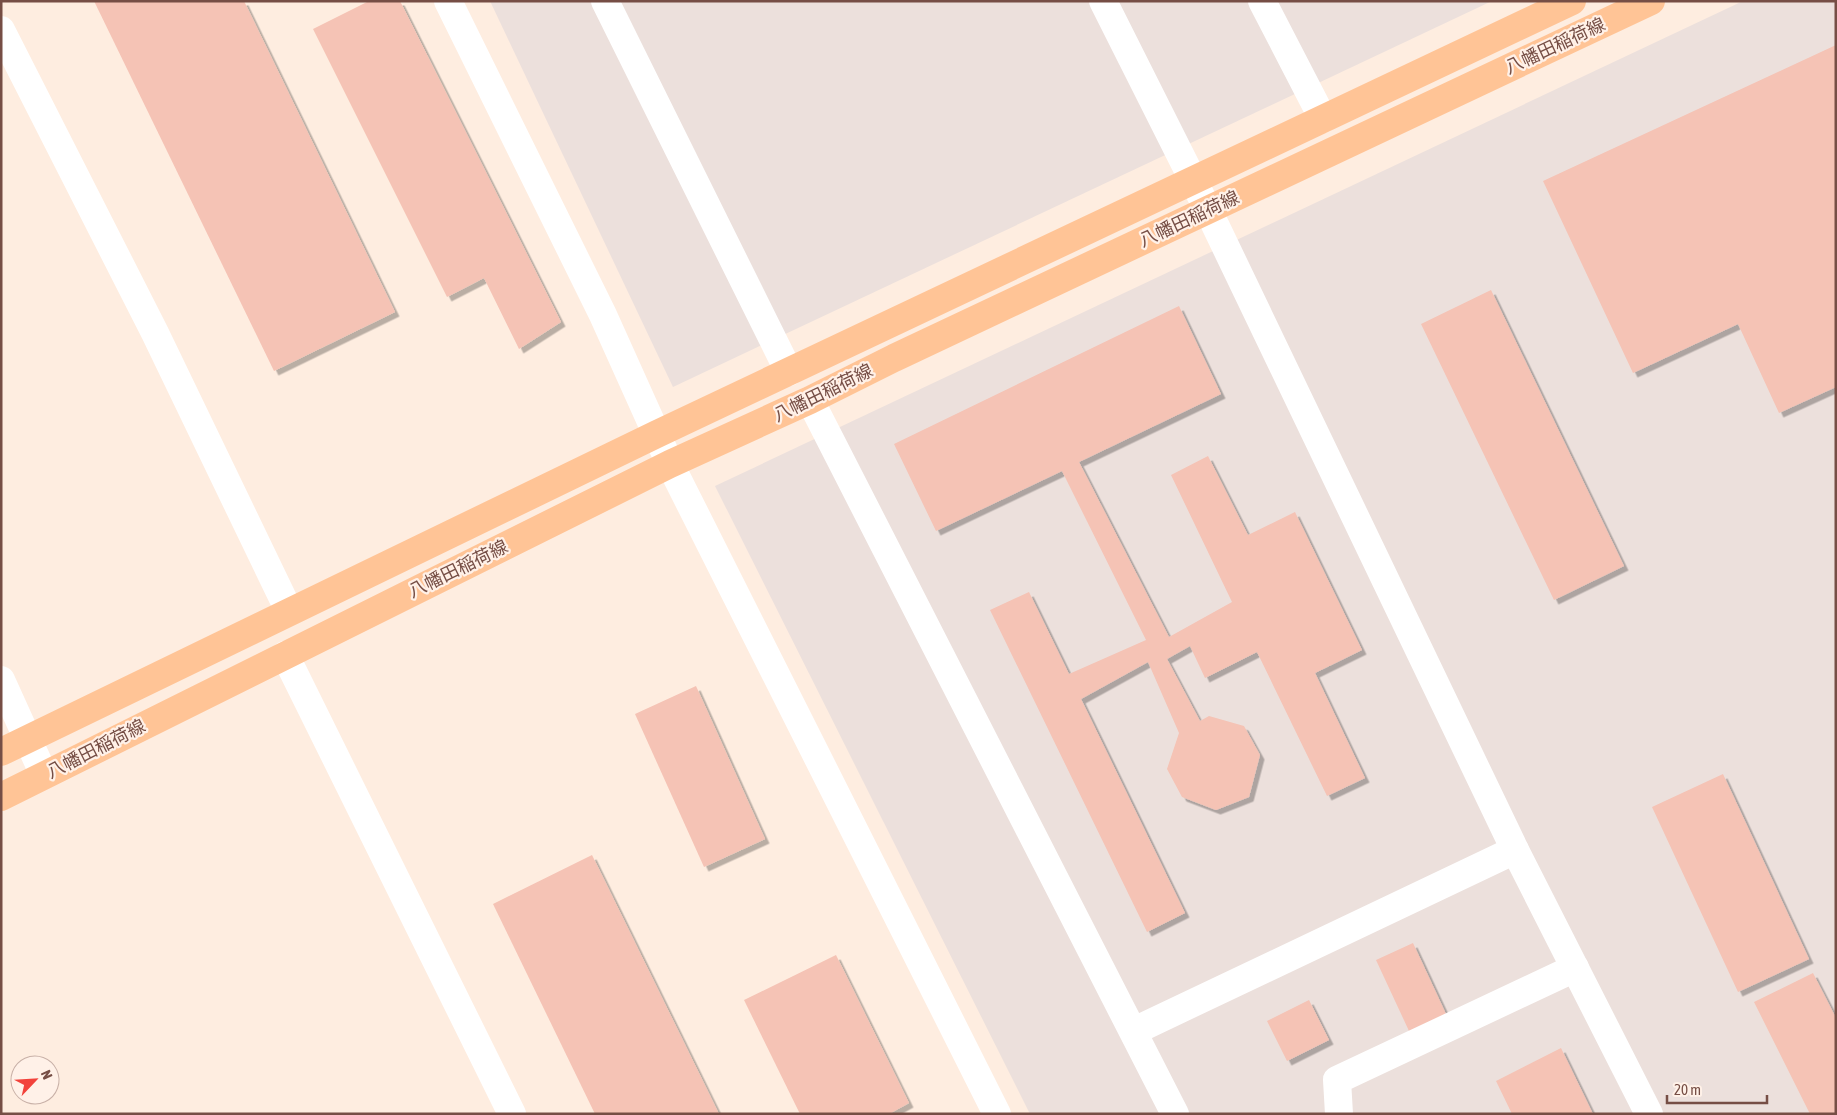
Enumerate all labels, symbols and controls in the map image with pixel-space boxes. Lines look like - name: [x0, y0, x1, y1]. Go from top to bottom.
- street label: 八幡田稲荷線: [1501, 13, 1608, 78]
- street label: 八幡田稲荷線: [1135, 186, 1242, 251]
- street label: 八幡田稲荷線: [770, 359, 876, 426]
- street label: 八幡田稲荷線: [405, 535, 511, 602]
- street label: 八幡田稲荷線: [43, 715, 149, 782]
- north arrow: [10, 1055, 60, 1105]
- text: N: [38, 1067, 56, 1082]
- scale bar: [1667, 1072, 1767, 1104]
- text: 20 m: [1674, 1081, 1701, 1098]

